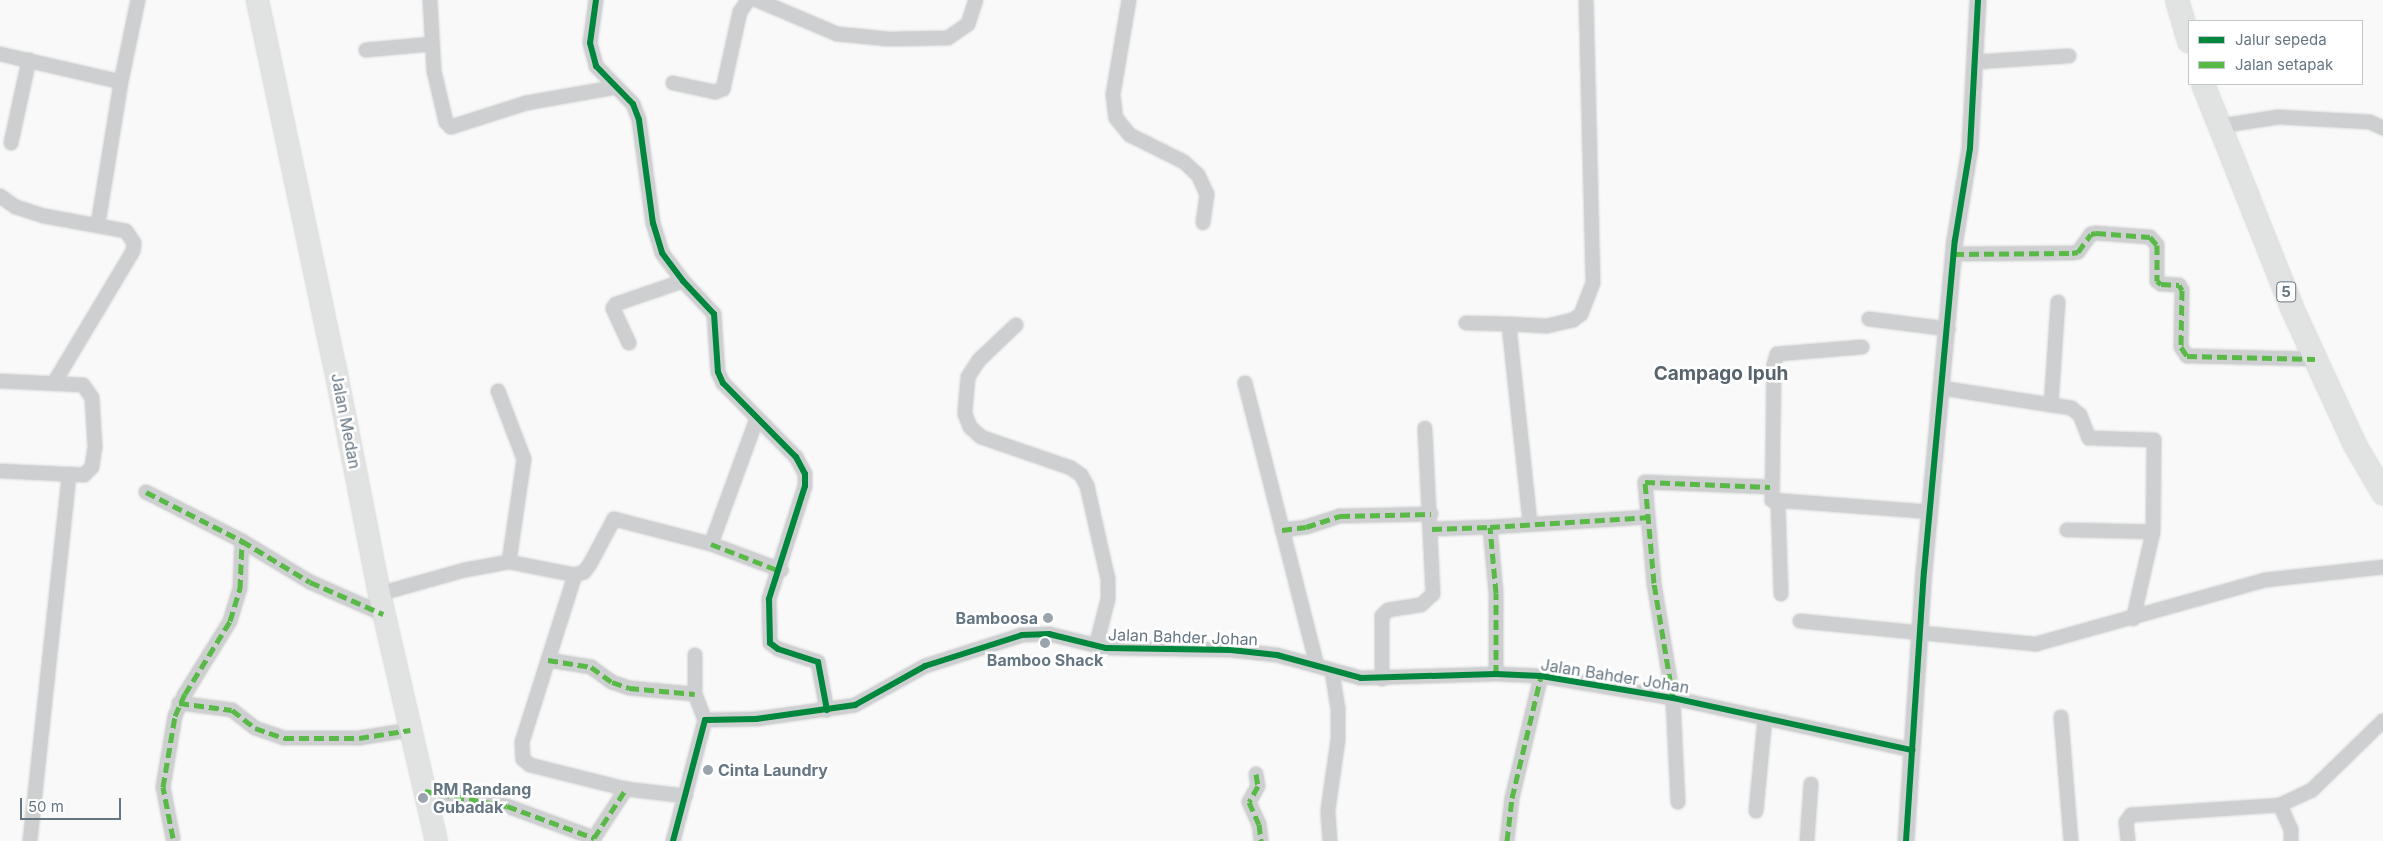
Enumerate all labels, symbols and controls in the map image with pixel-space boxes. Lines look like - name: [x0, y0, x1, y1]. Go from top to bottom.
- legend: [2188, 20, 2363, 85]
- text: Jalur sepeda: [2235, 30, 2327, 49]
- text: Jalan setapak: [2235, 55, 2333, 74]
- road number: 5: [2276, 280, 2296, 304]
- district label: Campago Ipuh: [1654, 363, 1788, 385]
- street label: Jalan Medan: [327, 372, 365, 470]
- place label: Bamboosa: [956, 608, 1038, 628]
- marker: Bamboosa: [1042, 612, 1054, 624]
- street label: Jalan Bahder Johan: [1108, 625, 1258, 649]
- marker: Bamboo Shack: [1039, 637, 1051, 649]
- place label: Bamboo Shack: [987, 650, 1103, 670]
- street label: Jalan Bahder Johan: [1539, 655, 1691, 697]
- place label: Cinta Laundry: [718, 760, 828, 780]
- marker: Cinta Laundry: [702, 764, 714, 776]
- place label: RM Randang Gubadak: [433, 779, 531, 817]
- scale bar: [22, 788, 124, 820]
- marker: RM Randang Gubadak: [417, 792, 429, 804]
- text: 50 m: [28, 797, 64, 816]

